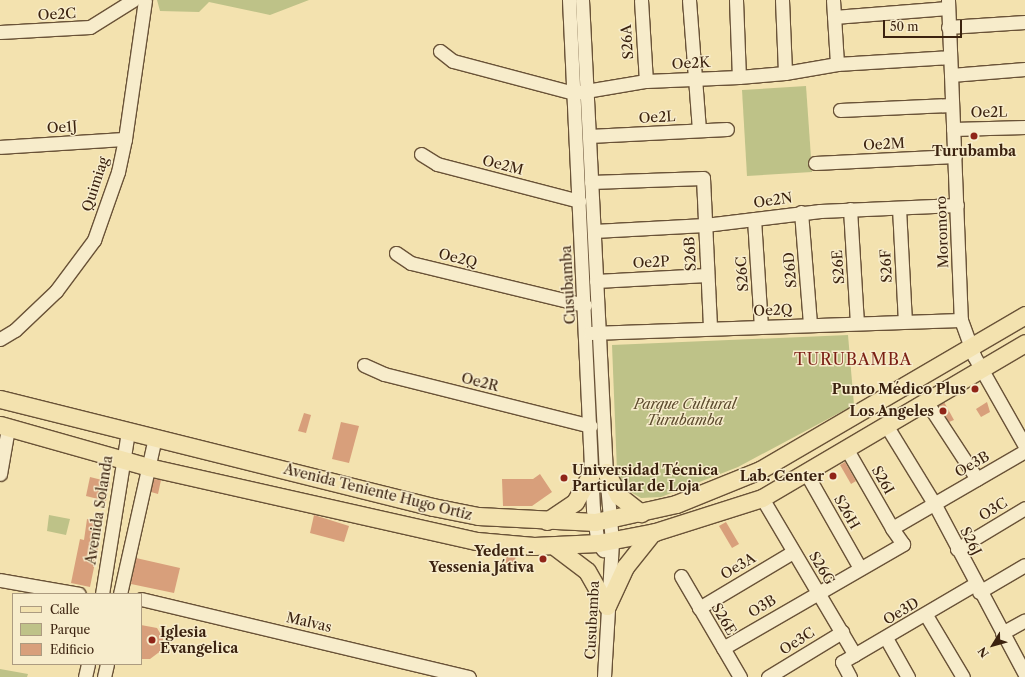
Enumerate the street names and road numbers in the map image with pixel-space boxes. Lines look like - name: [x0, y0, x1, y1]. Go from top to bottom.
- street label: Oe2C: [37, 5, 77, 23]
- street label: S26A: [617, 24, 637, 60]
- street label: Oe2K: [671, 54, 711, 72]
- street label: Oe2L: [971, 103, 1007, 121]
- street label: Oe2L: [638, 108, 676, 126]
- street label: Oe1J: [46, 118, 78, 136]
- street label: Oe2M: [863, 135, 905, 153]
- street label: Oe2M: [481, 152, 525, 178]
- street label: Quimiag: [78, 154, 112, 214]
- street label: Oe2N: [752, 189, 794, 211]
- street label: Moromoro: [932, 195, 952, 269]
- street label: S26B: [681, 236, 699, 272]
- street label: Oe2Q: [437, 245, 479, 271]
- street label: Cusubamba: [558, 245, 578, 325]
- street label: S26E: [828, 249, 848, 285]
- street label: S26F: [877, 249, 895, 283]
- street label: S26D: [780, 251, 800, 289]
- street label: Oe2P: [632, 253, 670, 271]
- street label: S26C: [732, 256, 752, 292]
- street label: Oe2Q: [753, 301, 793, 319]
- street label: Oe2R: [460, 369, 500, 395]
- street label: Oe3B: [952, 447, 992, 481]
- street label: Avenida Solanda: [82, 454, 116, 566]
- street label: Avenida Teniente Hugo Ortiz: [282, 460, 474, 524]
- street label: S26I: [868, 463, 898, 497]
- street label: S26H: [831, 492, 863, 532]
- street label: O3C: [976, 494, 1010, 524]
- street label: S26J: [957, 524, 985, 558]
- street label: S26G: [806, 548, 838, 588]
- street label: Oe3A: [718, 549, 758, 583]
- street label: Cusubamba: [582, 580, 602, 660]
- street label: O3B: [745, 591, 779, 621]
- street label: Oe3D: [880, 594, 922, 628]
- street label: S26E: [708, 600, 740, 638]
- street label: Malvas: [285, 609, 333, 635]
- street label: Oe3C: [776, 624, 818, 658]

